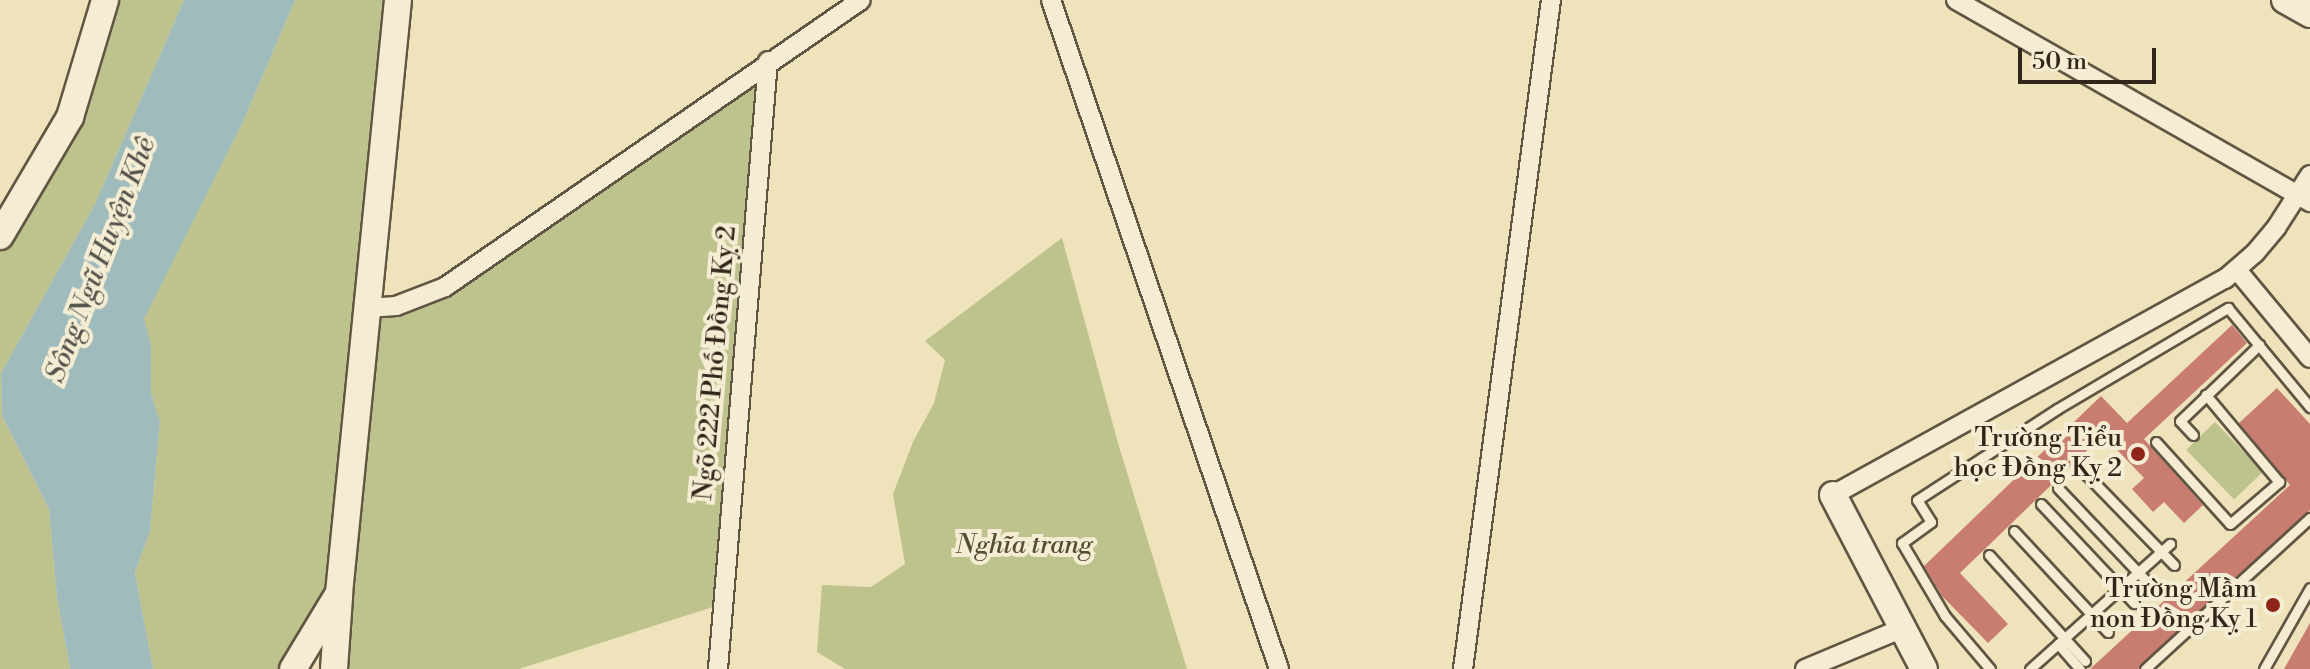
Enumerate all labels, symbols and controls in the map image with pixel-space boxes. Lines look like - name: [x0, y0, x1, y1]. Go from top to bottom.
- scale bar: [2022, 32, 2160, 82]
- text: 50 m: [2032, 47, 2087, 77]
- water label: Sông Ngũ Huyện Khê: [39, 133, 163, 387]
- street label: Ngõ 222 Phố Đồng Kỵ 2: [688, 224, 744, 502]
- place label: Trường Tiểu học Đồng Kỵ 2: [1954, 423, 2122, 484]
- marker: Trường Tiểu học Đồng Kỵ 2: [2129, 445, 2147, 463]
- park label: Nghĩa trang: [956, 530, 1092, 562]
- place label: Trường Mầm non Đồng Kỵ 1: [2090, 574, 2257, 636]
- marker: Trường Mầm non Đồng Kỵ 1: [2264, 596, 2282, 614]

